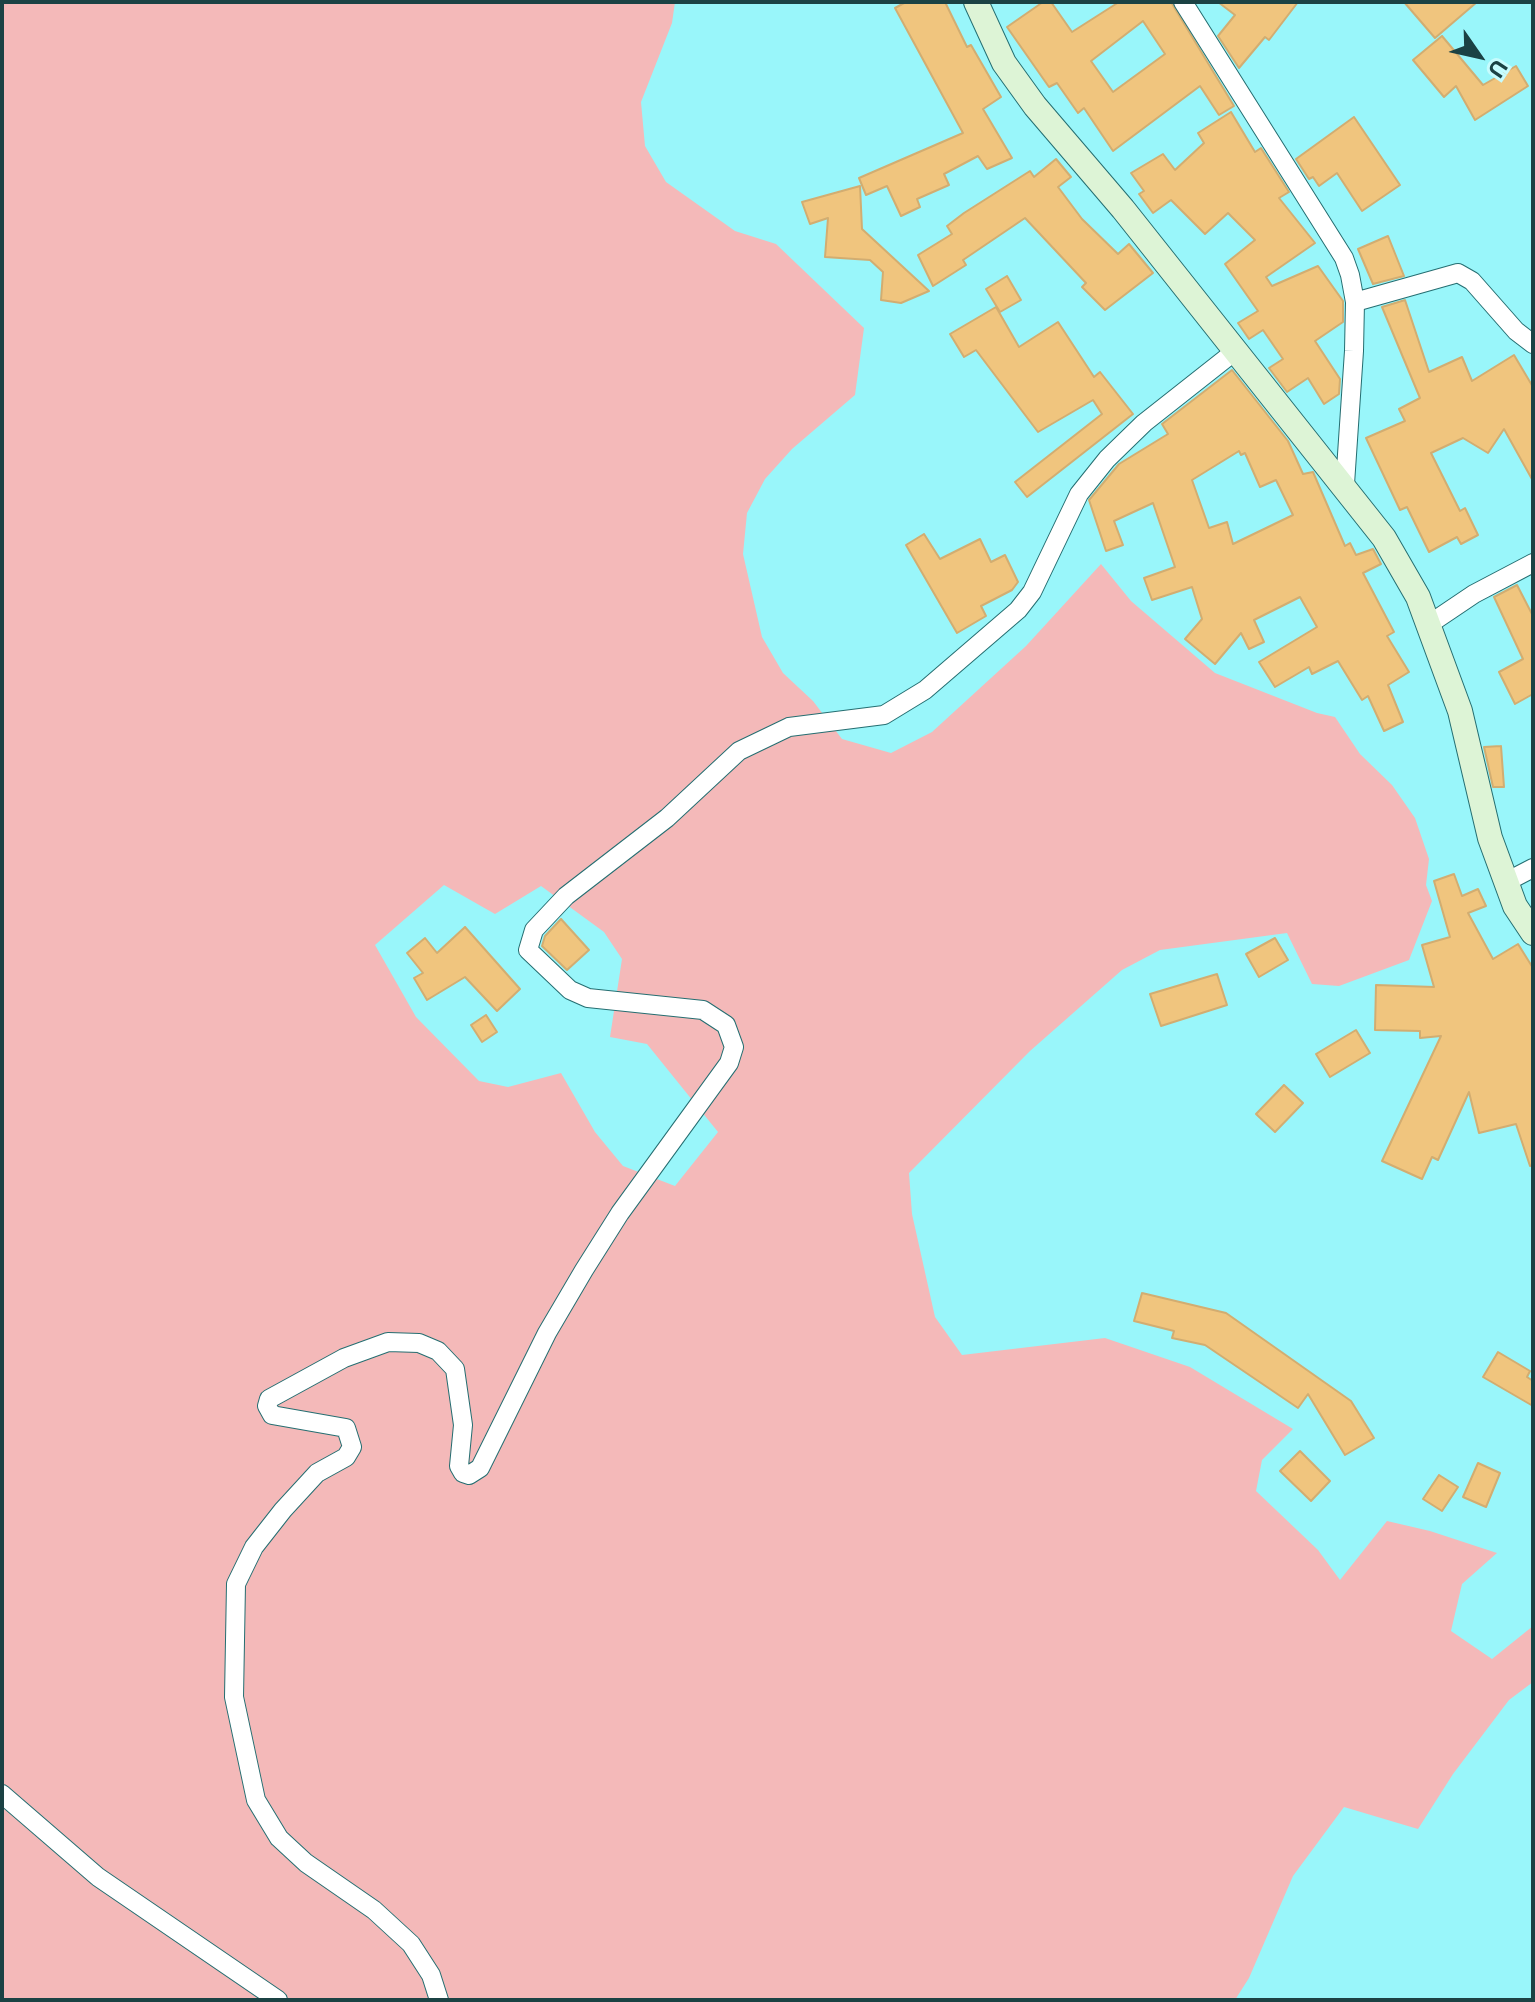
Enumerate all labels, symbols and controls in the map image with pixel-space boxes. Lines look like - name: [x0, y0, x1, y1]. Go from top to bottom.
- north arrow: [1439, 16, 1519, 96]
- text: U: [1482, 54, 1516, 85]

